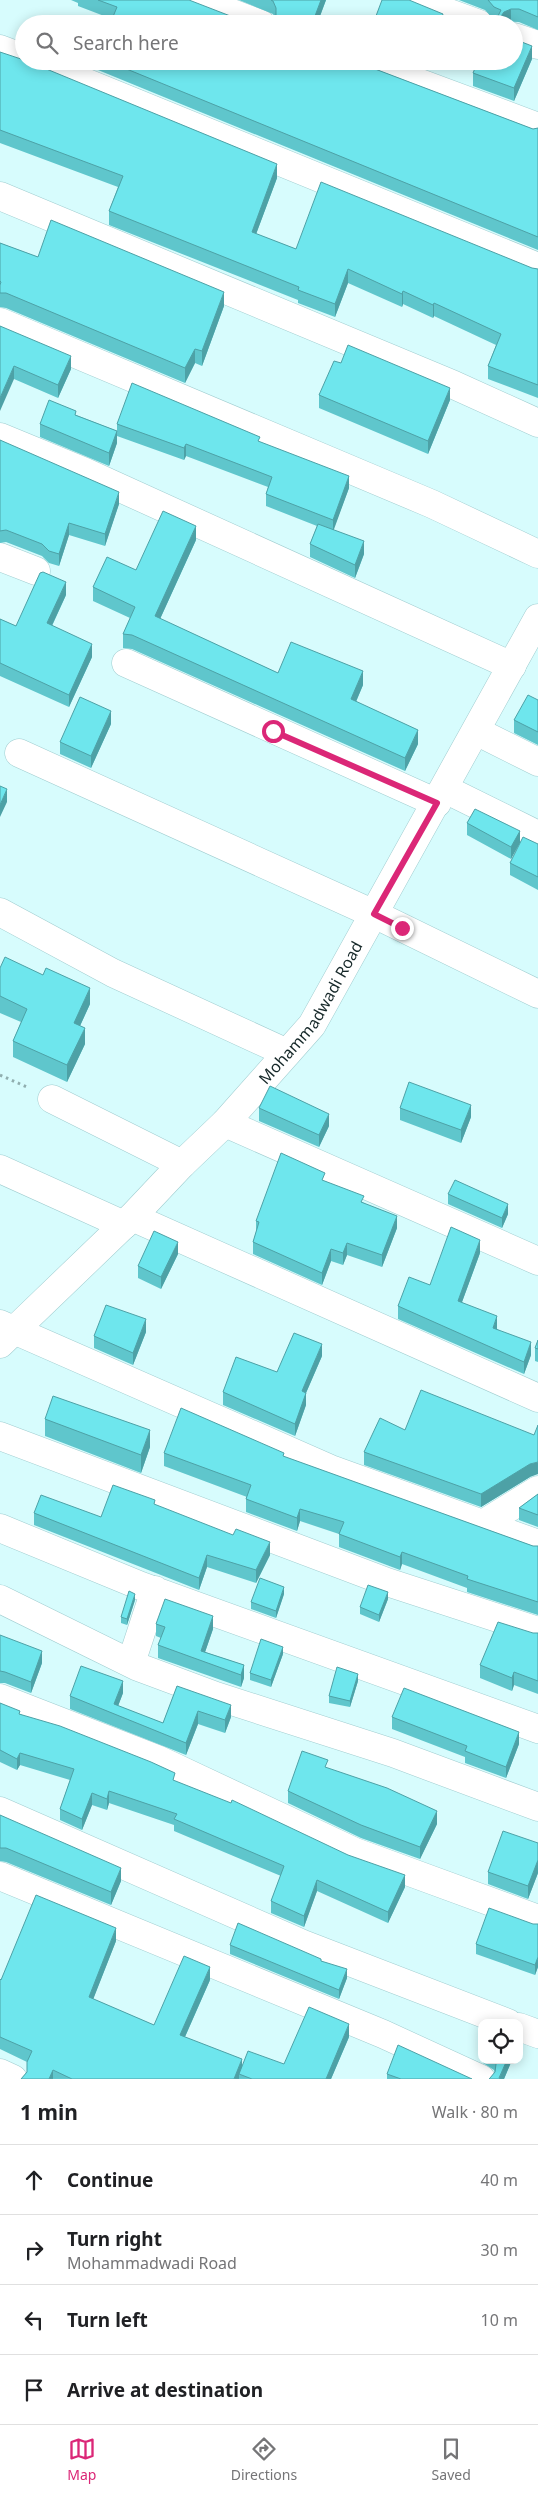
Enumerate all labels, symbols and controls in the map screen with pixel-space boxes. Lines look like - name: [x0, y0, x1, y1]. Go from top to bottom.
- search box: [15, 15, 523, 70]
- icon: search: [33, 29, 61, 57]
- text: Search here: [73, 30, 179, 56]
- route start: [262, 720, 285, 743]
- route end: [391, 917, 414, 940]
- street label: Mohammadwadi Road: [254, 937, 368, 1089]
- map controls: [478, 2019, 523, 2064]
- button: locate: [478, 2019, 523, 2064]
- text: 1 min: [20, 2098, 78, 2126]
- text: Walk · 80 m: [432, 2101, 518, 2123]
- icon: ahead: [20, 2166, 48, 2194]
- text: Continue: [67, 2167, 153, 2193]
- text: 40 m: [481, 2169, 518, 2191]
- text: Turn right: [67, 2226, 162, 2252]
- icon: right: [20, 2236, 48, 2264]
- text: 30 m: [481, 2239, 518, 2261]
- text: Mohammadwadi Road: [67, 2252, 237, 2274]
- icon: left: [20, 2306, 48, 2334]
- text: Turn left: [67, 2307, 148, 2333]
- text: 10 m: [481, 2309, 518, 2331]
- icon: arrive: [20, 2376, 48, 2404]
- text: Arrive at destination: [67, 2377, 263, 2403]
- tab: Map: [67, 2435, 96, 2484]
- tab: Directions: [231, 2435, 297, 2484]
- tab: Saved: [432, 2435, 471, 2484]

